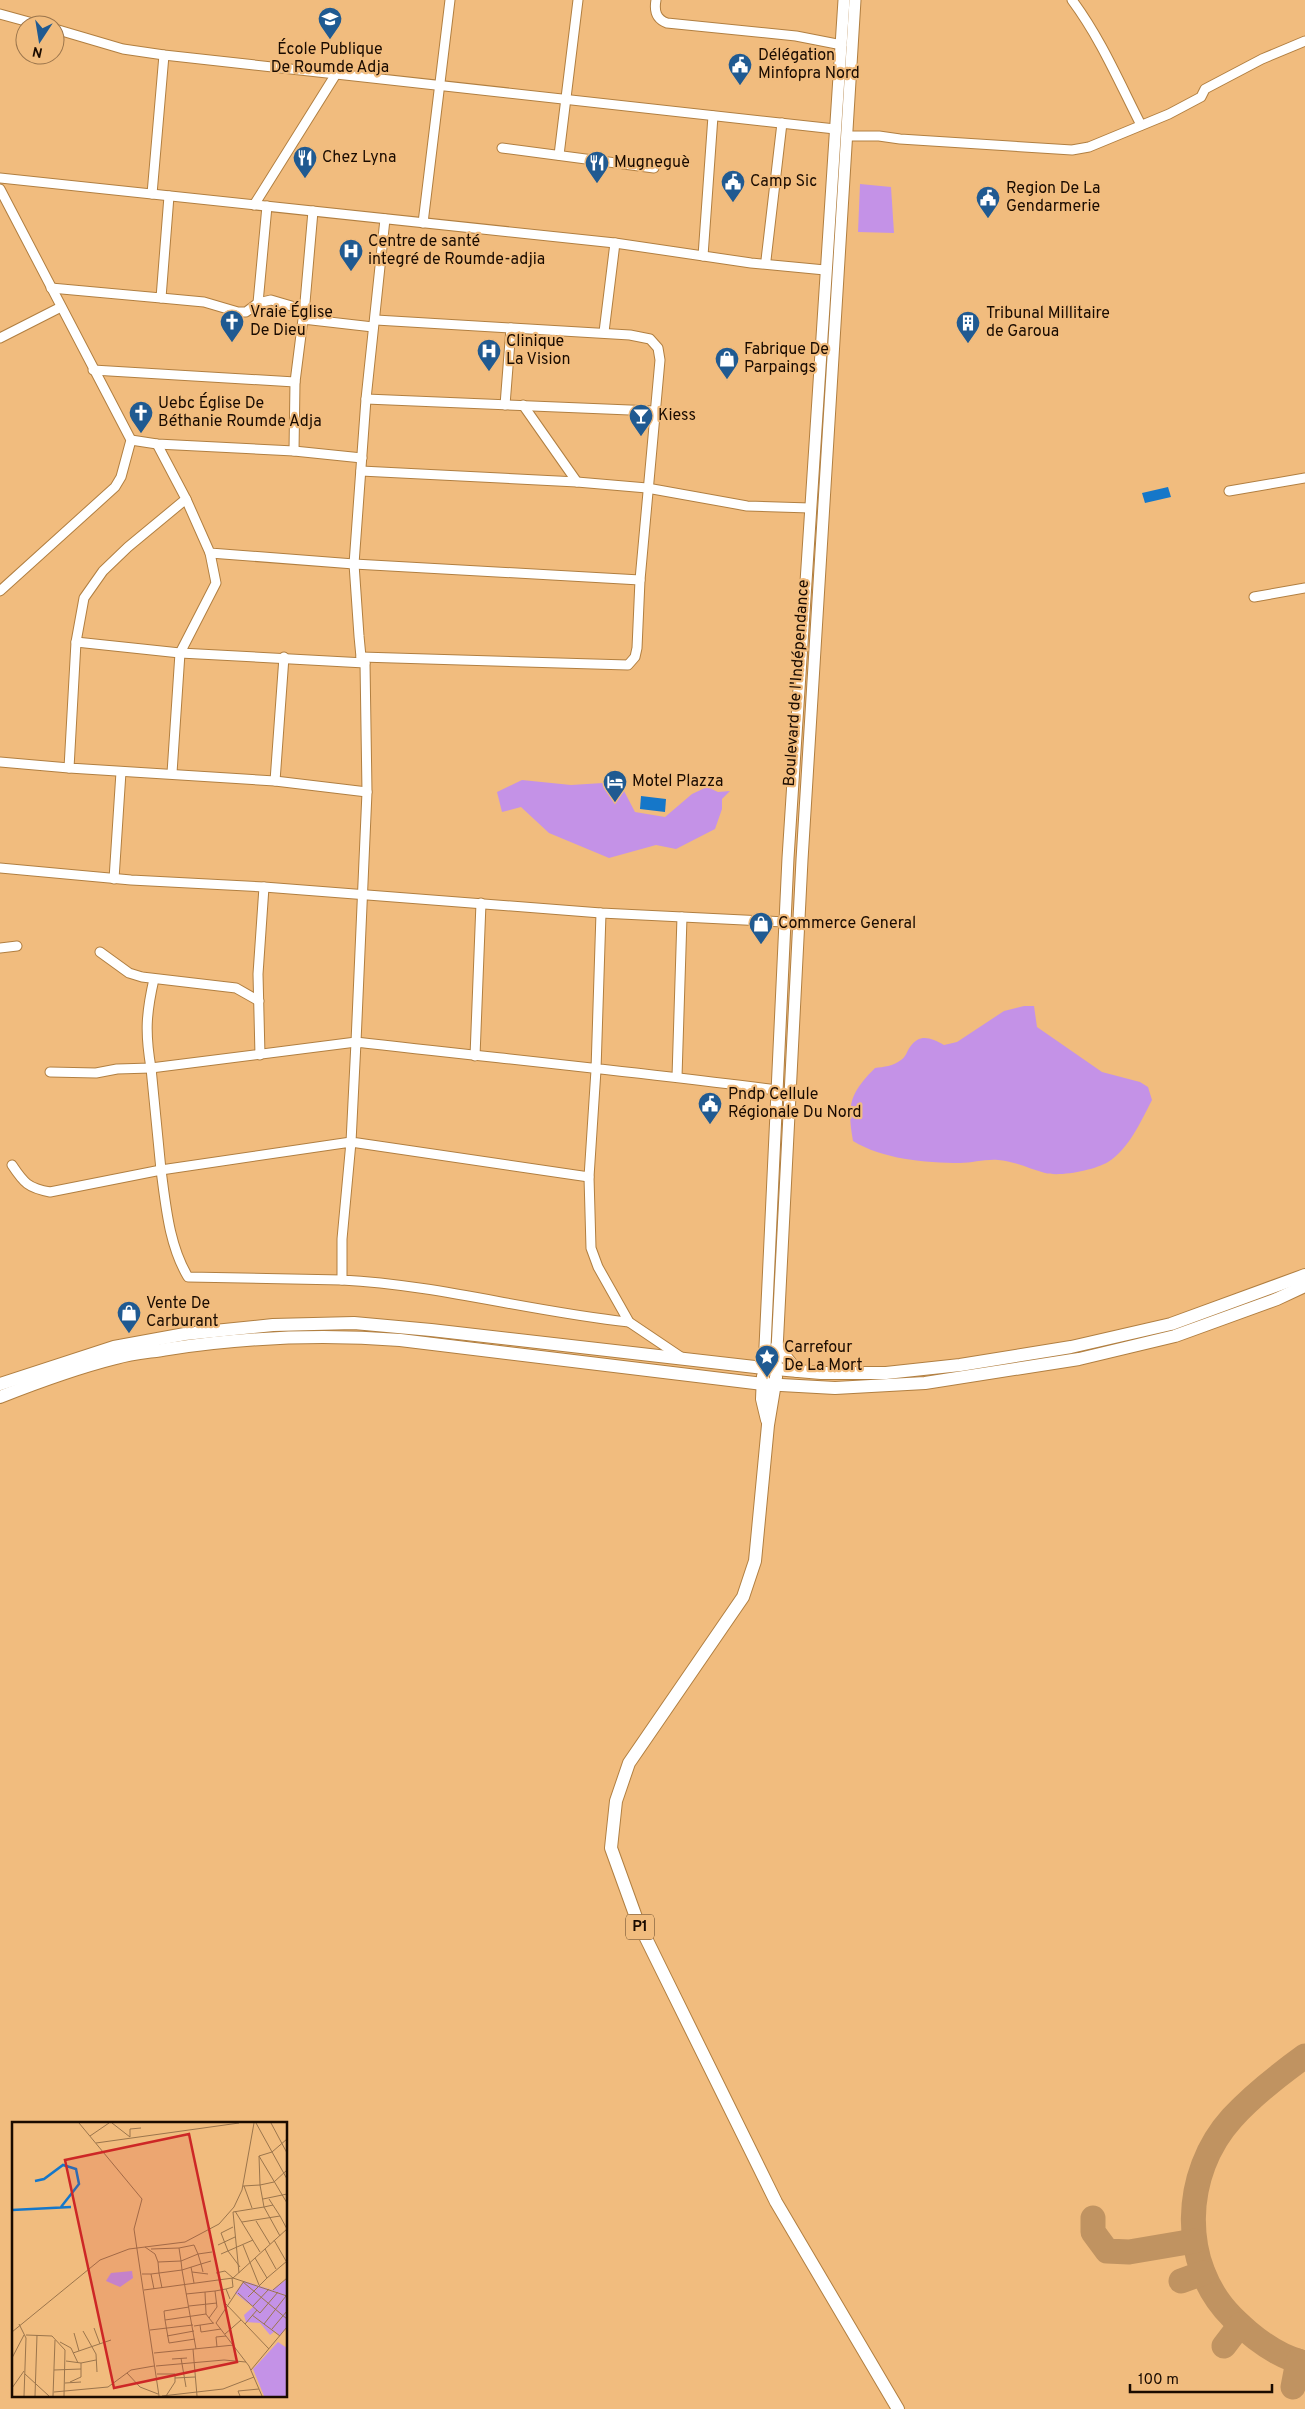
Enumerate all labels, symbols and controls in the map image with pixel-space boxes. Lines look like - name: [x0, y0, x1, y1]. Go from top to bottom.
- school or university icon: École Publique De Roumde Adja: [317, 6, 343, 40]
- north arrow: [15, 15, 65, 65]
- place label: École Publique De Roumde Adja: [271, 38, 389, 78]
- text: N: [31, 42, 44, 61]
- place label: Délégation Minfopra Nord: [758, 46, 860, 84]
- public building icon: Délégation Minfopra Nord: [727, 52, 753, 86]
- restaurant icon: Chez Lyna: [292, 145, 318, 179]
- place label: Chez Lyna: [322, 148, 396, 168]
- restaurant icon: Mugneguè: [584, 150, 610, 184]
- place label: Mugneguè: [614, 153, 690, 173]
- public building icon: Camp Sic: [720, 169, 746, 203]
- place label: Camp Sic: [750, 172, 817, 192]
- place label: Region De La Gendarmerie: [1006, 179, 1100, 217]
- public building icon: Region De La Gendarmerie: [975, 185, 1001, 219]
- place label: Centre de santé integré de Roumde-adjia: [368, 232, 545, 270]
- hospital icon: Centre de santé integré de Roumde-adjia: [338, 238, 364, 272]
- place label: Vraie Église De Dieu: [250, 301, 333, 341]
- place label: Tribunal Millitaire de Garoua: [986, 304, 1110, 342]
- church icon: Vraie Église De Dieu: [219, 309, 245, 343]
- building icon: Tribunal Millitaire de Garoua: [955, 310, 981, 344]
- place label: Clinique La Vision: [506, 332, 570, 370]
- hospital icon: Clinique La Vision: [476, 338, 502, 372]
- place label: Fabrique De Parpaings: [744, 340, 829, 378]
- shop icon: Fabrique De Parpaings: [714, 346, 740, 380]
- place label: Uebc Église De Béthanie Roumde Adja: [158, 392, 322, 432]
- church icon: Uebc Église De Béthanie Roumde Adja: [128, 400, 154, 434]
- bar icon: Kiess: [628, 403, 654, 437]
- place label: Kiess: [658, 406, 696, 426]
- street label: Boulevard de l'Indépendance: [780, 579, 814, 787]
- hotel icon: Motel Plazza: [602, 769, 628, 803]
- place label: Motel Plazza: [632, 772, 723, 792]
- shop icon: Commerce General: [748, 911, 774, 945]
- place label: Commerce General: [778, 914, 916, 934]
- place label: Pndp Cellule Régionale Du Nord: [728, 1085, 862, 1123]
- public building icon: Pndp Cellule Régionale Du Nord: [697, 1091, 723, 1125]
- place label: Vente De Carburant: [146, 1294, 219, 1332]
- shop icon: Vente De Carburant: [116, 1300, 142, 1334]
- place label: Carrefour De La Mort: [784, 1338, 863, 1376]
- place icon: Carrefour De La Mort: [754, 1344, 780, 1378]
- road number: P1: [626, 1914, 654, 1940]
- inset map: [12, 2122, 288, 2396]
- scale bar: [1130, 2362, 1272, 2394]
- text: 100 m: [1138, 2371, 1179, 2390]

